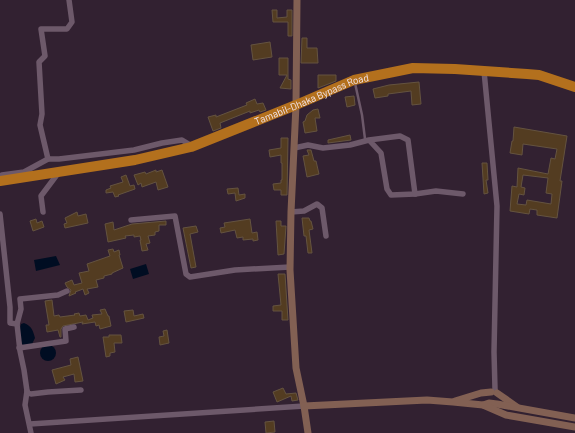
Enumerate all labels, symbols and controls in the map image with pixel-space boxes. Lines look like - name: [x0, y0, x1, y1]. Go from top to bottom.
- street label: Tamabil-Dhaka Bypass Road: [253, 71, 370, 127]

